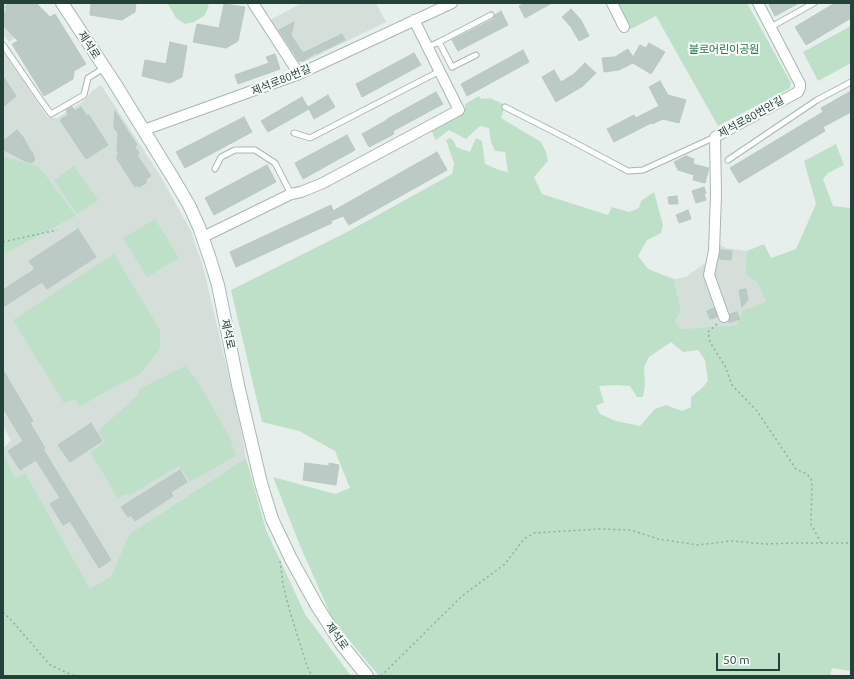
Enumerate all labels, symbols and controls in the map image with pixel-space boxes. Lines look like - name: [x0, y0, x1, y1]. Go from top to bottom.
- street label: 제석로: [75, 29, 103, 61]
- park label: 불로어린이공원: [689, 42, 759, 56]
- street label: 제석로80번길: [249, 62, 313, 98]
- street label: 제석로80번안길: [716, 94, 786, 140]
- street label: 제석로: [218, 318, 238, 350]
- street label: 제석로: [323, 620, 351, 652]
- scale bar: [718, 645, 782, 671]
- text: 50 m: [723, 653, 750, 666]

